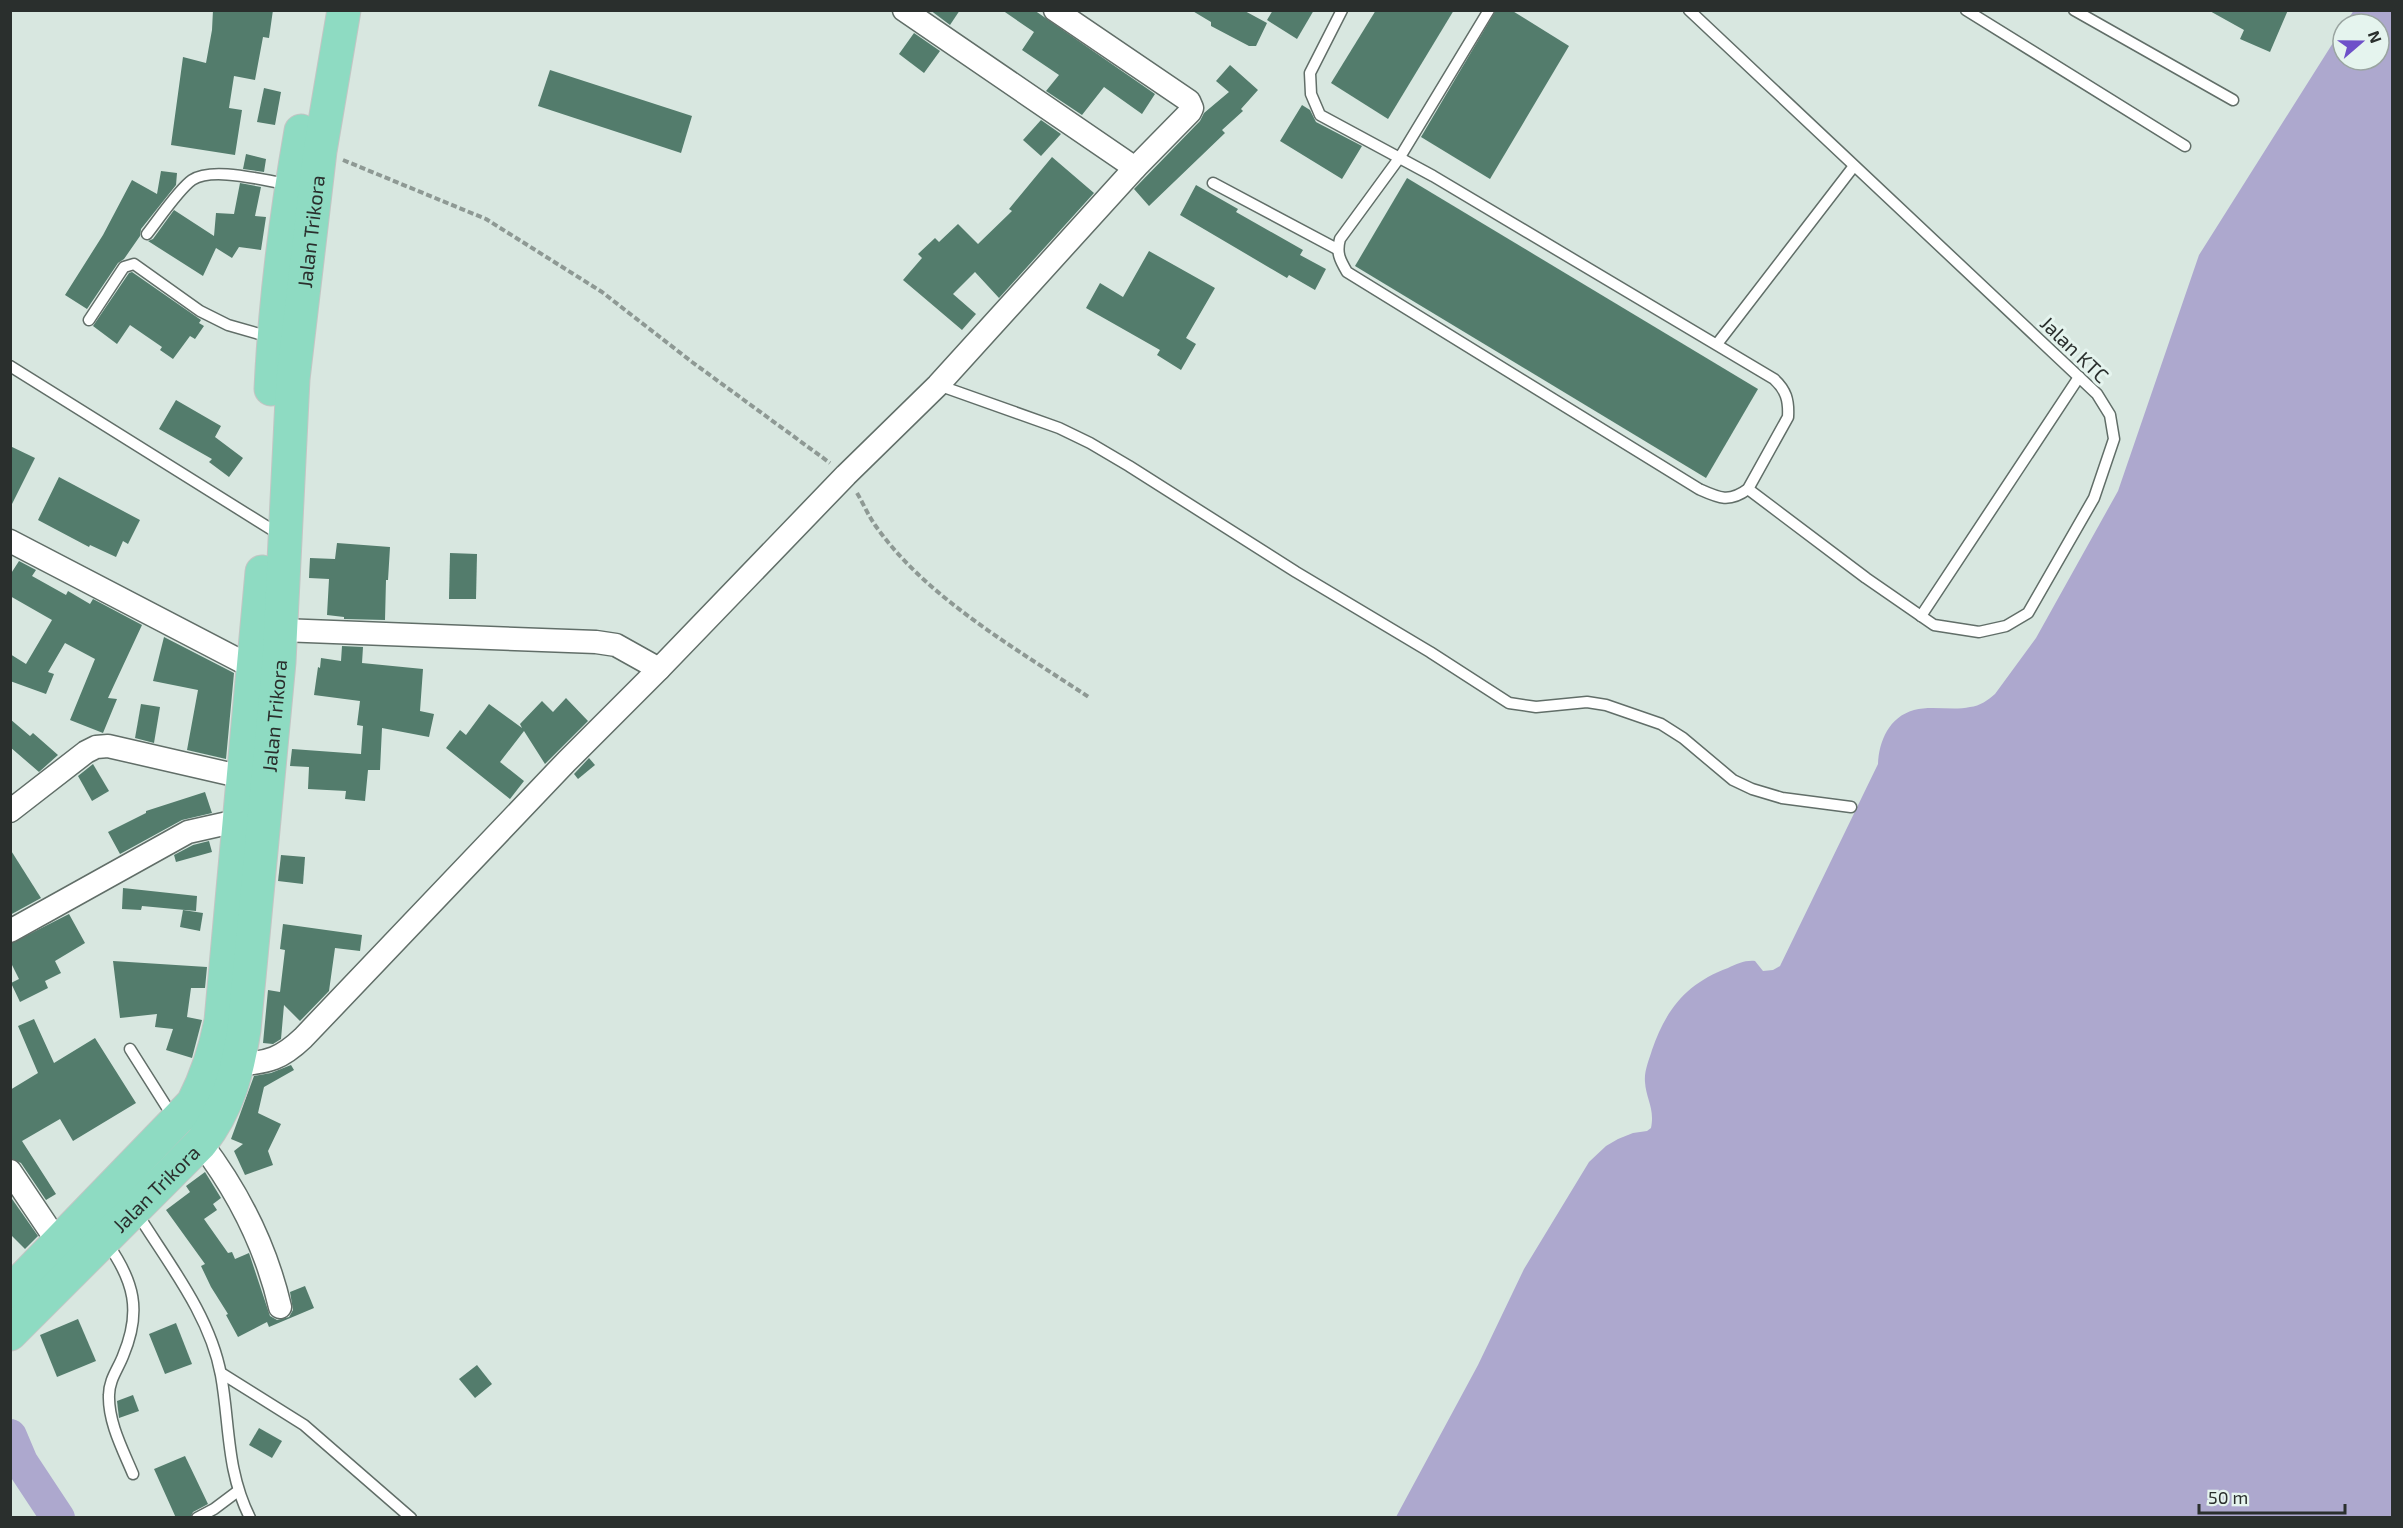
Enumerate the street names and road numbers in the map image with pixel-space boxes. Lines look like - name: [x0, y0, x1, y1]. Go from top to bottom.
- street label: Jalan Trikora: [292, 174, 329, 289]
- street label: Jalan KTC: [2036, 311, 2114, 387]
- street label: Jalan Trikora: [257, 658, 291, 773]
- street label: Jalan Trikora: [107, 1140, 204, 1237]

